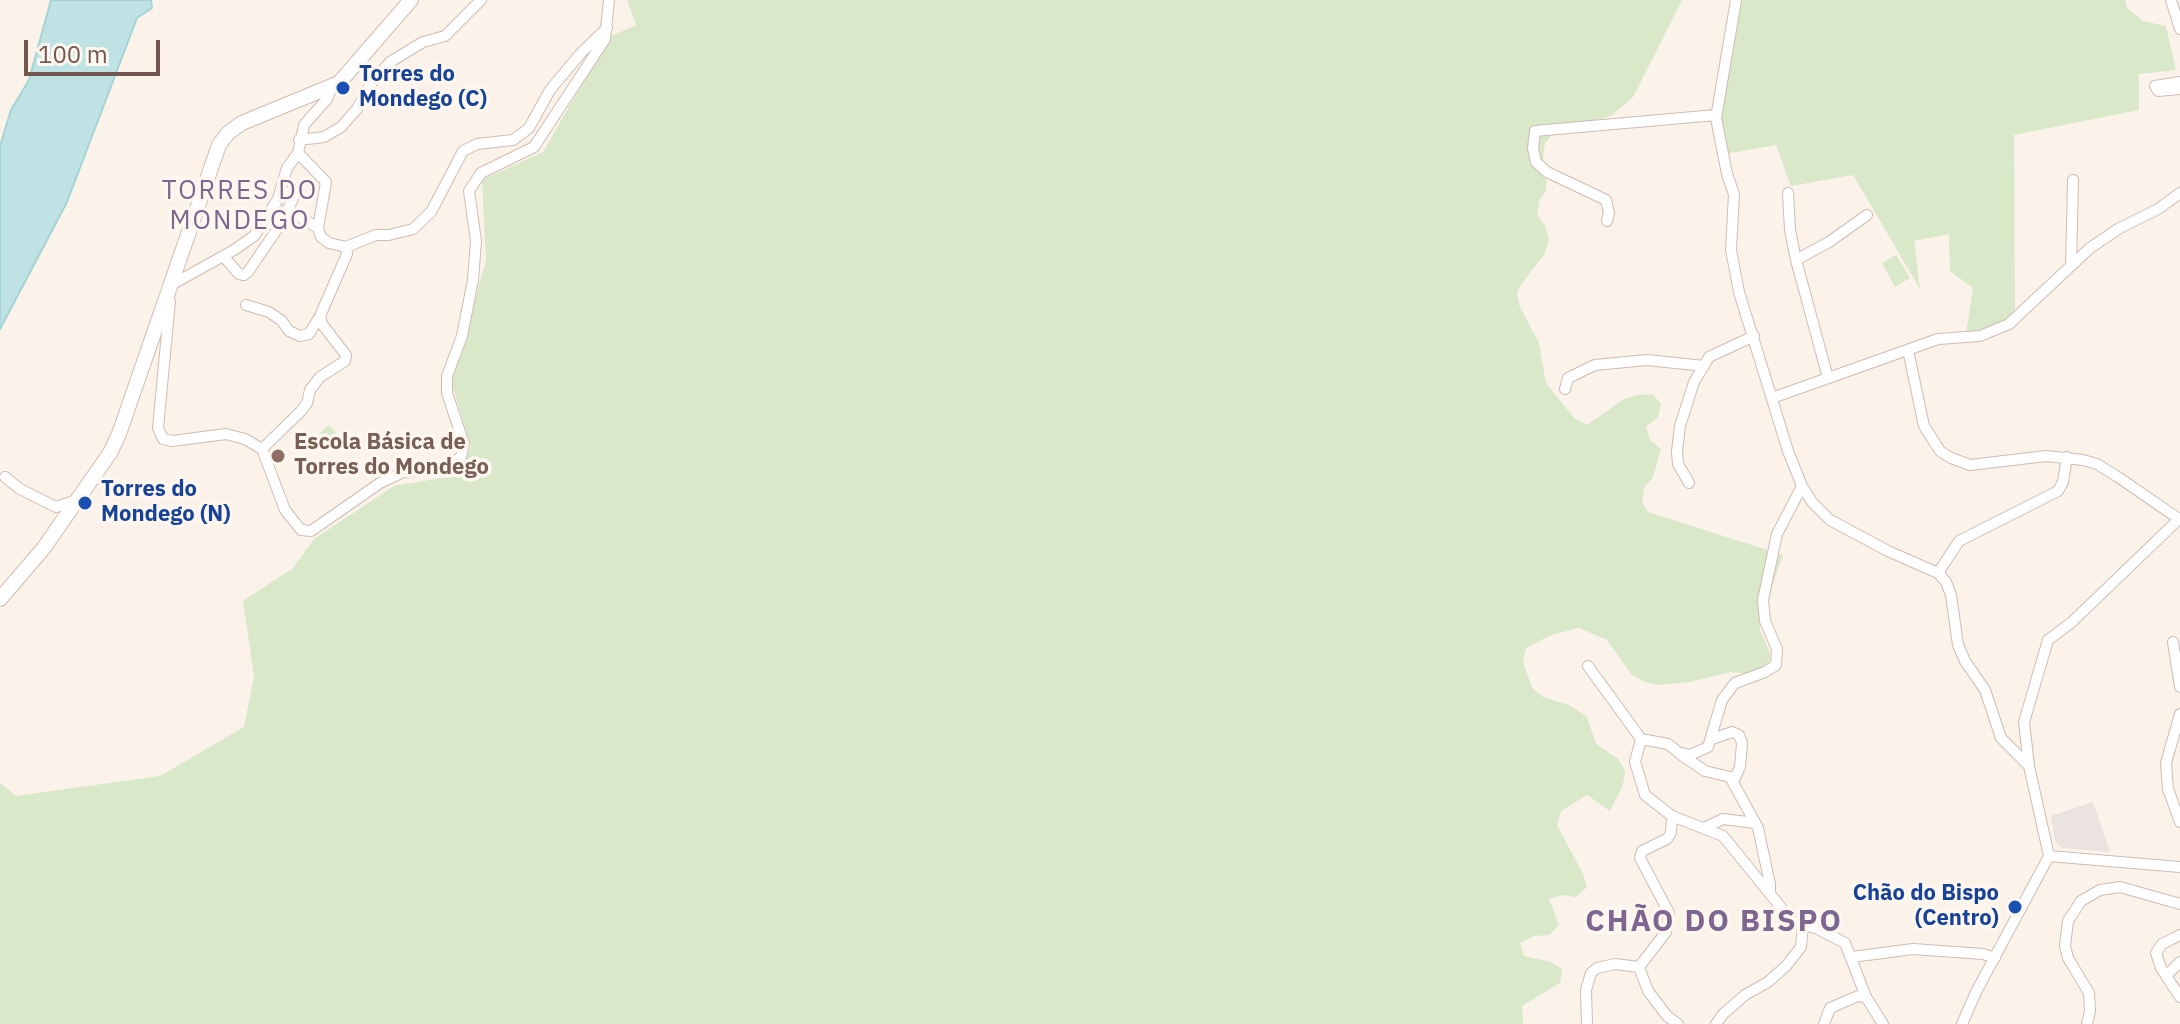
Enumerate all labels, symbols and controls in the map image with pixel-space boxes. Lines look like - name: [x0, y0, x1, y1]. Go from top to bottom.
- scale bar: [28, 24, 164, 74]
- text: 100 m: [38, 38, 108, 70]
- place label: Torres do Mondego (C): [359, 62, 487, 114]
- marker: Torres do Mondego (C): [334, 79, 352, 97]
- district label: TORRES DO MONDEGO: [162, 175, 318, 236]
- place label: Escola Básica de Torres do Mondego: [294, 430, 489, 482]
- marker: Escola Básica de Torres do Mondego: [269, 447, 287, 465]
- place label: Torres do Mondego (N): [101, 477, 231, 528]
- marker: Torres do Mondego (N): [76, 494, 94, 512]
- place label: Chão do Bispo (Centro): [1853, 881, 1999, 932]
- marker: Chão do Bispo (Centro): [2006, 898, 2024, 916]
- district label: CHÃO DO BISPO: [1585, 904, 1843, 940]

